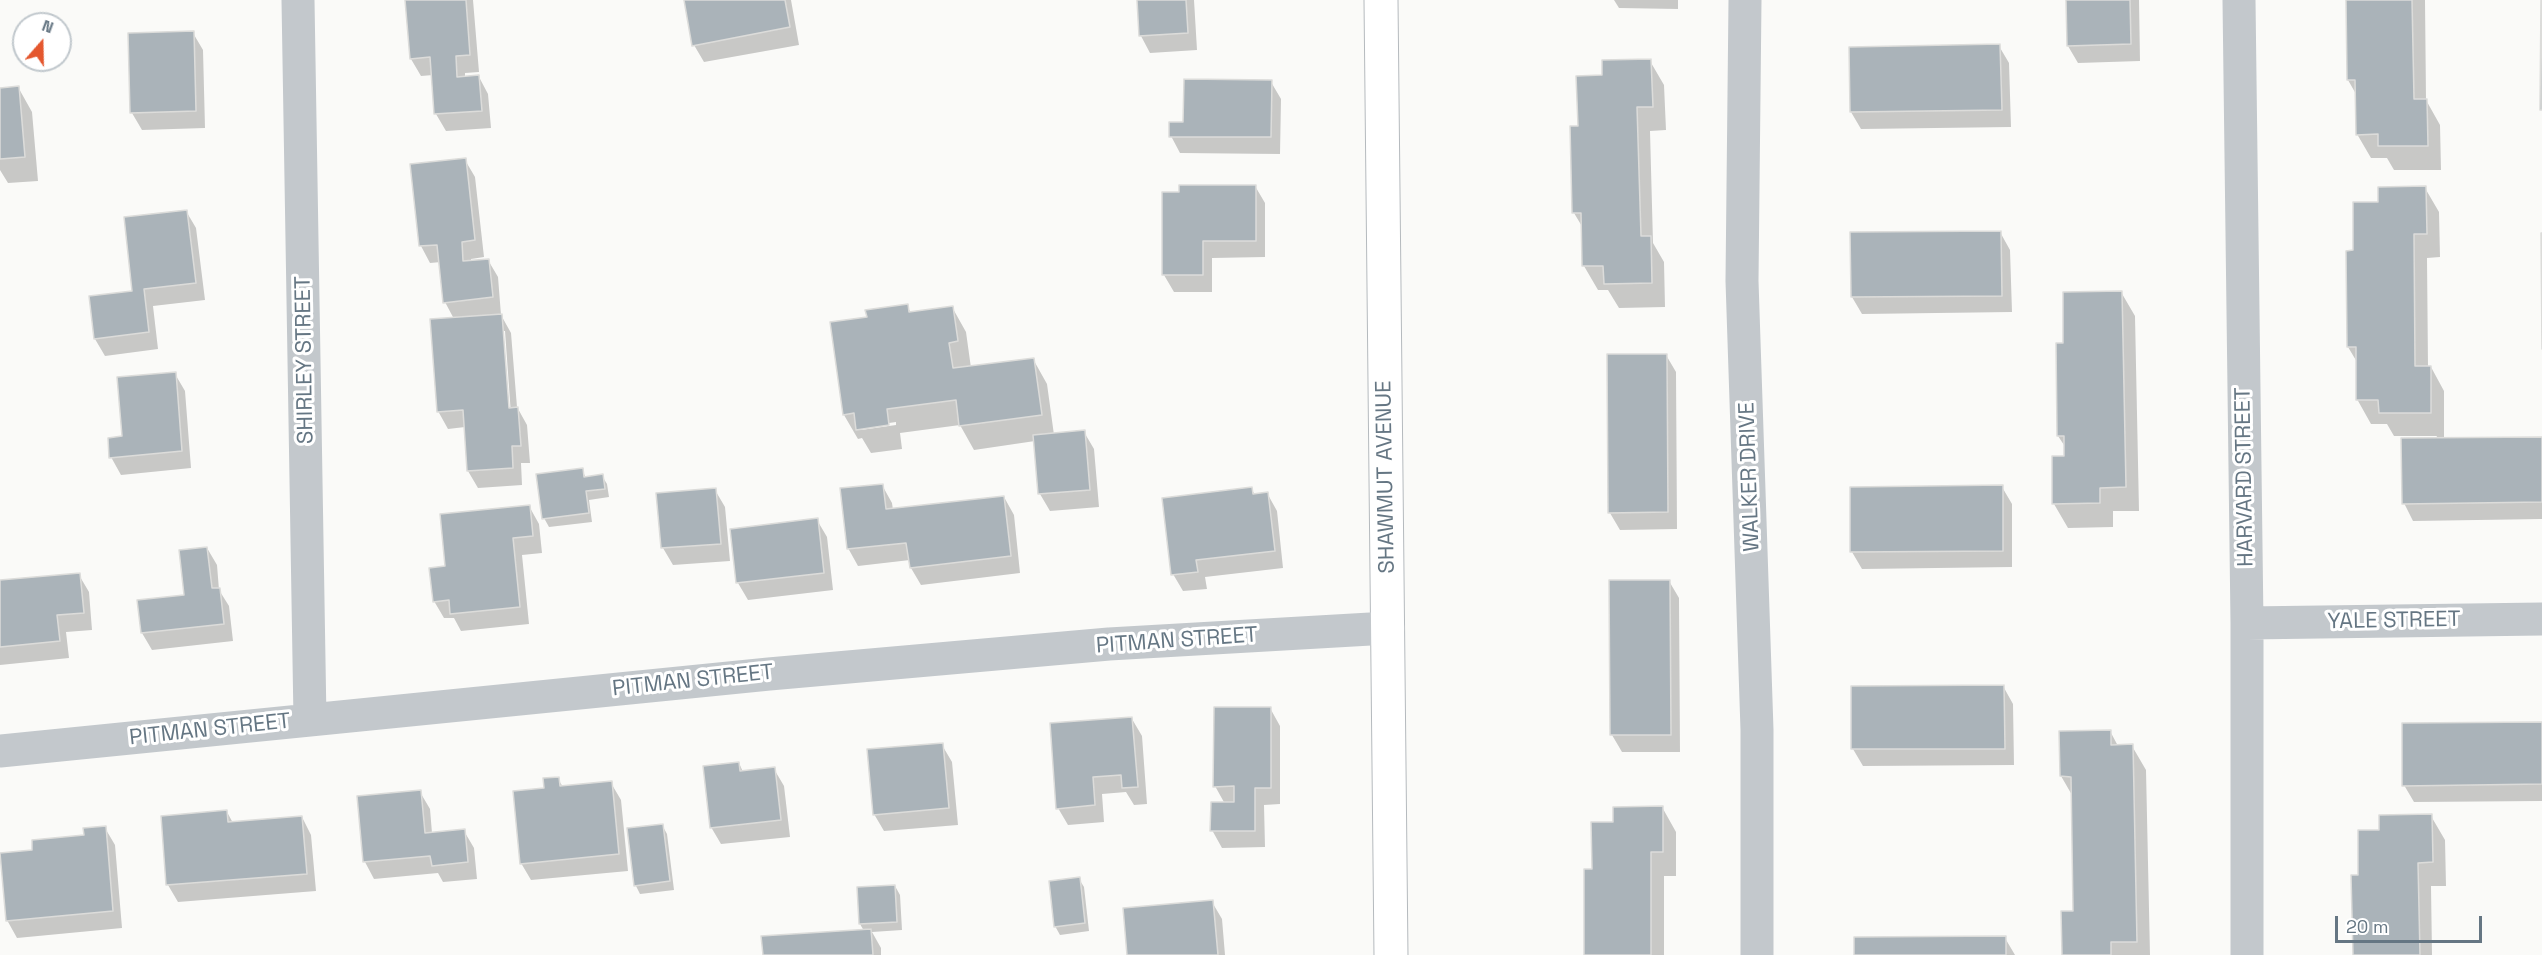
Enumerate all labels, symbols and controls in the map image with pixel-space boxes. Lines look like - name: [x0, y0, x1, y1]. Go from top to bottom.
- north arrow: [12, 12, 72, 72]
- text: N: [39, 15, 56, 38]
- street label: SHIRLEY STREET: [290, 276, 320, 444]
- street label: SHAWMUT AVENUE: [1371, 380, 1401, 574]
- street label: HARVARD STREET: [2230, 387, 2260, 567]
- street label: WALKER DRIVE: [1734, 402, 1766, 552]
- street label: YALE STREET: [2327, 607, 2461, 635]
- street label: PITMAN STREET: [1095, 622, 1259, 660]
- street label: PITMAN STREET: [611, 659, 775, 703]
- street label: PITMAN STREET: [128, 708, 292, 752]
- scale bar: [2338, 904, 2485, 942]
- text: 20 m: [2346, 915, 2389, 938]

